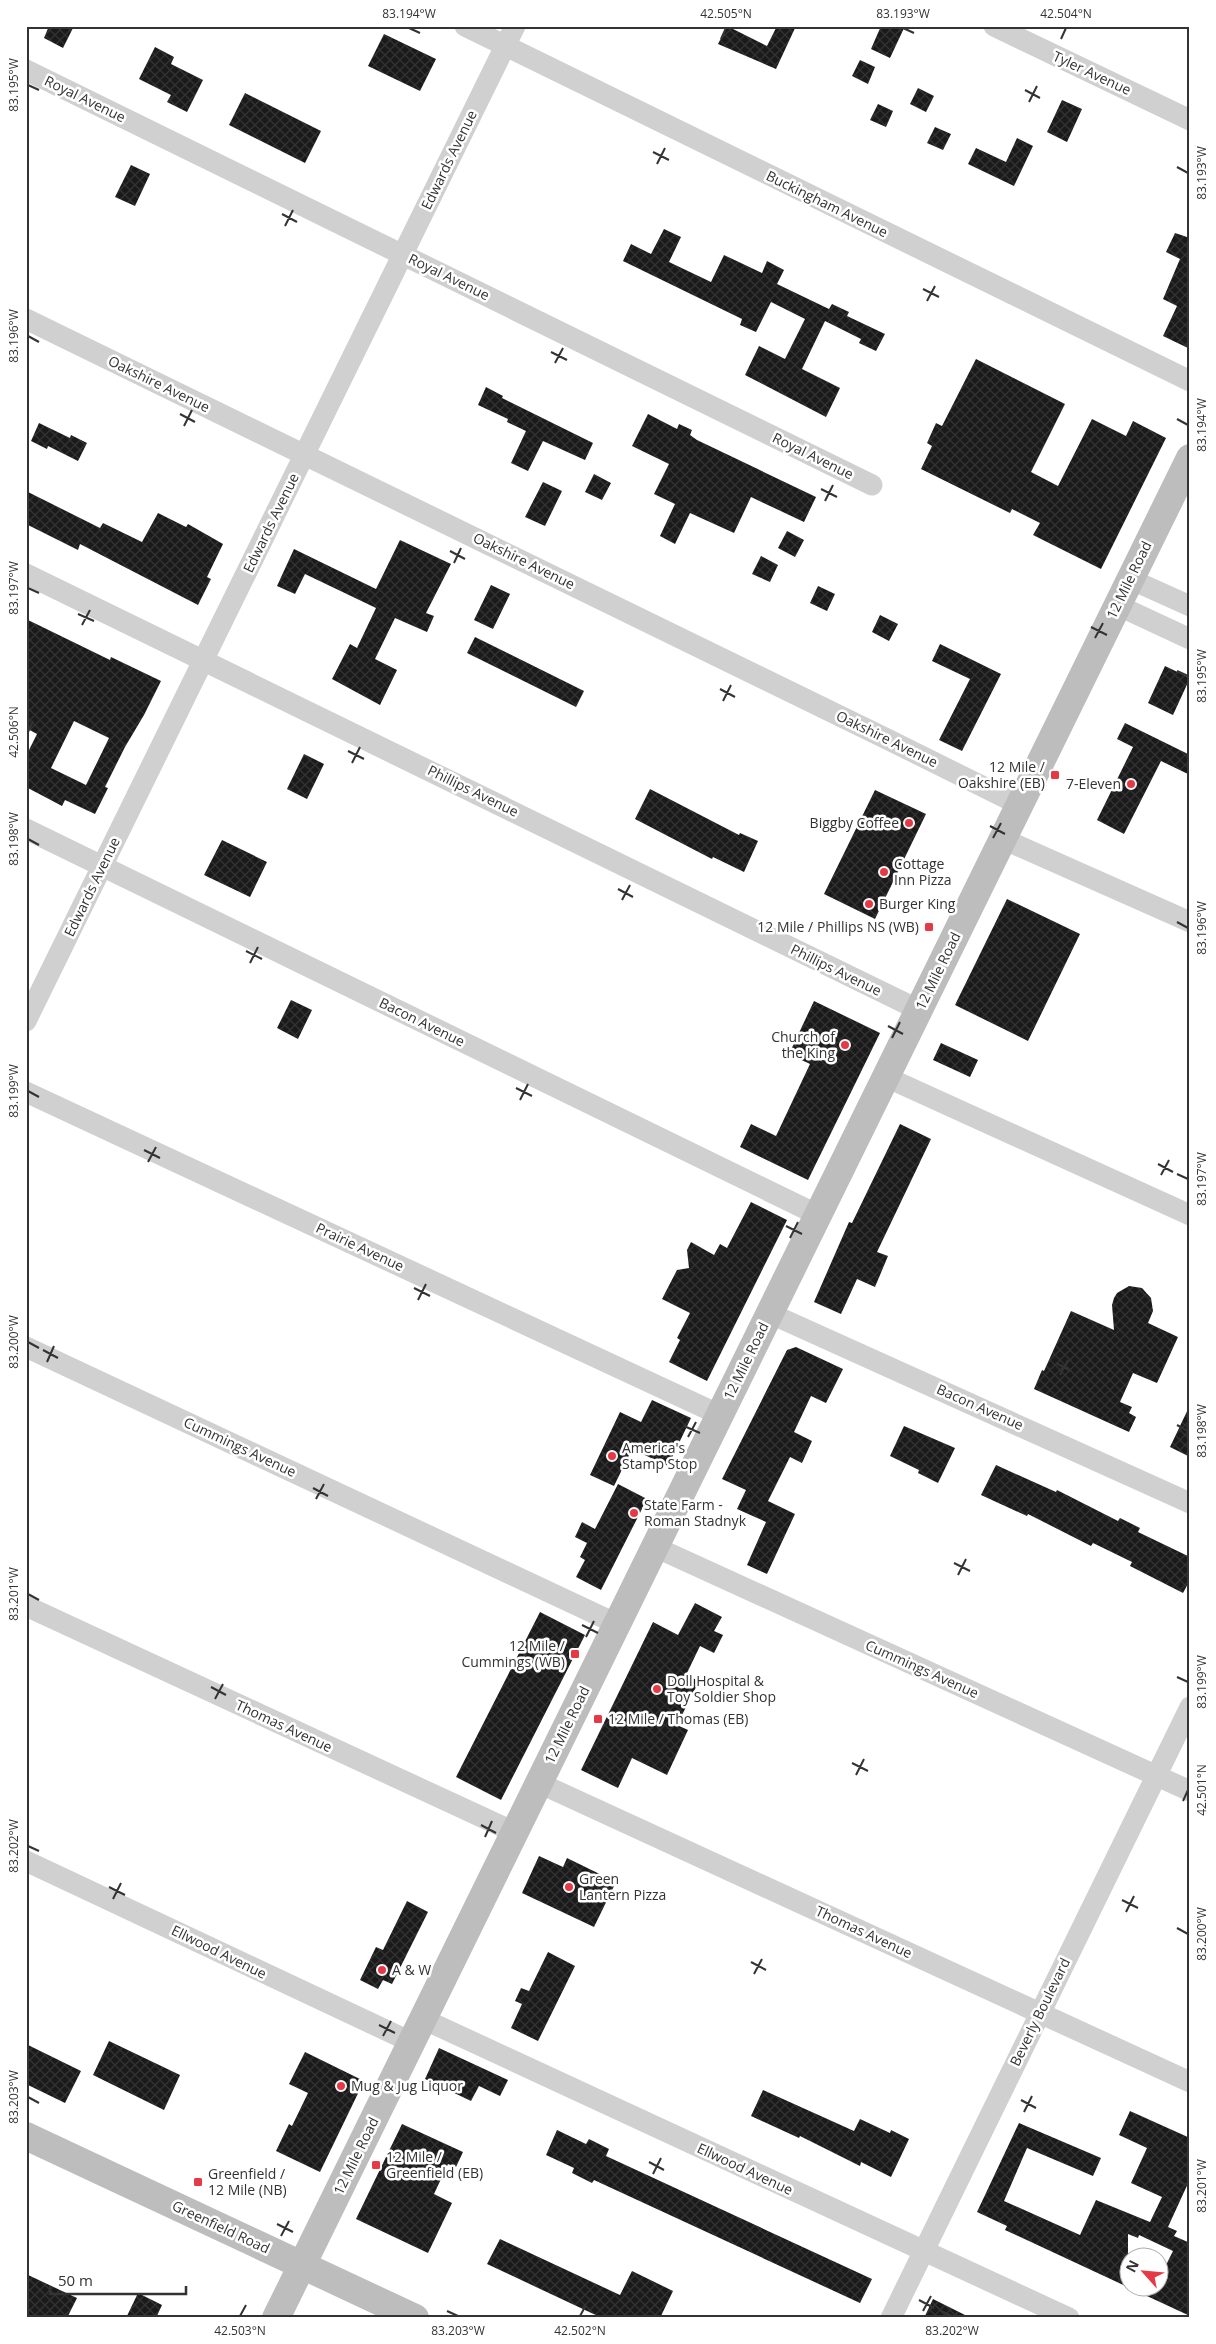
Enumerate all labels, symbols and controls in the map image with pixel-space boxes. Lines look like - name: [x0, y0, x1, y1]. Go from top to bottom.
- text: 83.194°W: [382, 5, 436, 22]
- text: 42.505°N: [700, 5, 752, 22]
- text: 83.193°W: [876, 5, 930, 22]
- text: 42.504°N: [1040, 5, 1092, 22]
- street label: Tyler Avenue: [1050, 46, 1135, 99]
- text: 83.195°W: [5, 58, 22, 112]
- street label: Royal Avenue: [42, 71, 129, 126]
- street label: Edwards Avenue: [416, 107, 481, 213]
- text: 83.193°W: [1193, 146, 1210, 200]
- street label: Buckingham Avenue: [763, 166, 891, 241]
- street label: Royal Avenue: [406, 249, 493, 304]
- text: 83.196°W: [5, 309, 22, 363]
- street label: Oakshire Avenue: [105, 351, 213, 416]
- text: 83.194°W: [1193, 398, 1210, 452]
- street label: Royal Avenue: [770, 428, 857, 483]
- street label: Edwards Avenue: [238, 470, 303, 576]
- street label: Oakshire Avenue: [470, 528, 578, 593]
- street label: 12 Mile Road: [1102, 538, 1156, 622]
- text: 83.197°W: [5, 561, 22, 615]
- text: 83.195°W: [1193, 649, 1210, 703]
- text: 42.506°N: [5, 706, 22, 758]
- street label: Oakshire Avenue: [833, 706, 941, 771]
- place label: 12 Mile / Oakshire (EB): [958, 757, 1045, 792]
- street label: Phillips Avenue: [425, 760, 522, 821]
- marker: 12 Mile / Oakshire (EB): [1049, 769, 1061, 781]
- place label: 7-Eleven: [1066, 774, 1121, 793]
- marker: 7-Eleven: [1125, 778, 1137, 790]
- text: 83.198°W: [5, 812, 22, 866]
- place label: Biggby Coffee: [810, 813, 899, 832]
- marker: Biggby Coffee: [903, 817, 915, 829]
- street label: Edwards Avenue: [59, 834, 124, 940]
- place label: Cottage Inn Pizza: [894, 854, 952, 889]
- marker: Cottage Inn Pizza: [878, 866, 890, 878]
- place label: Burger King: [879, 894, 956, 913]
- marker: Burger King: [863, 898, 875, 910]
- text: 83.196°W: [1193, 901, 1210, 955]
- place label: 12 Mile / Phillips NS (WB): [757, 917, 919, 936]
- marker: 12 Mile / Phillips NS (WB): [923, 921, 935, 933]
- street label: 12 Mile Road: [911, 929, 965, 1013]
- street label: Phillips Avenue: [788, 939, 885, 1000]
- street label: Bacon Avenue: [376, 993, 468, 1051]
- place label: Church of the King: [771, 1027, 836, 1062]
- marker: Church of the King: [839, 1039, 851, 1051]
- text: 83.199°W: [5, 1064, 22, 1118]
- text: 83.197°W: [1193, 1152, 1210, 1206]
- street label: Prairie Avenue: [313, 1218, 407, 1275]
- text: 83.200°W: [5, 1315, 22, 1369]
- street label: 12 Mile Road: [719, 1319, 773, 1403]
- street label: Bacon Avenue: [934, 1379, 1027, 1434]
- text: 83.198°W: [1193, 1404, 1210, 1458]
- street label: Cummings Avenue: [181, 1412, 300, 1481]
- place label: America's Stamp Stop: [622, 1438, 697, 1473]
- marker: America's Stamp Stop: [606, 1450, 618, 1462]
- place label: State Farm - Roman Stadnyk: [644, 1495, 747, 1530]
- marker: State Farm - Roman Stadnyk: [628, 1507, 640, 1519]
- text: 83.201°W: [5, 1567, 22, 1621]
- street label: Cummings Avenue: [863, 1635, 982, 1702]
- place label: 12 Mile / Cummings (WB): [461, 1636, 565, 1671]
- marker: 12 Mile / Cummings (WB): [569, 1648, 581, 1660]
- text: 83.199°W: [1193, 1655, 1210, 1709]
- place label: Doll Hospital & Toy Soldier Shop: [667, 1671, 776, 1706]
- street label: 12 Mile Road: [540, 1683, 594, 1767]
- marker: Doll Hospital & Toy Soldier Shop: [651, 1683, 663, 1695]
- street label: Thomas Avenue: [233, 1695, 336, 1756]
- place label: 12 Mile / Thomas (EB): [608, 1709, 748, 1728]
- marker: 12 Mile / Thomas (EB): [592, 1713, 604, 1725]
- text: 42.501°N: [1193, 1764, 1210, 1816]
- text: 83.202°W: [5, 1819, 22, 1873]
- place label: Green Lantern Pizza: [579, 1869, 666, 1904]
- marker: Green Lantern Pizza: [563, 1881, 575, 1893]
- street label: Thomas Avenue: [813, 1901, 916, 1962]
- text: 83.200°W: [1193, 1907, 1210, 1961]
- street label: Ellwood Avenue: [169, 1920, 270, 1983]
- street label: Beverly Boulevard: [1005, 1955, 1074, 2069]
- place label: A & W: [392, 1960, 431, 1979]
- marker: A & W: [376, 1964, 388, 1976]
- text: 83.203°W: [5, 2070, 22, 2124]
- place label: Mug & Jug Liquor: [351, 2076, 463, 2095]
- marker: Mug & Jug Liquor: [335, 2080, 347, 2092]
- street label: 12 Mile Road: [329, 2114, 383, 2198]
- street label: Ellwood Avenue: [694, 2138, 796, 2199]
- place label: 12 Mile / Greenfield (EB): [386, 2147, 483, 2182]
- marker: 12 Mile / Greenfield (EB): [370, 2159, 382, 2171]
- text: 83.201°W: [1193, 2159, 1210, 2213]
- place label: Greenfield / 12 Mile (NB): [208, 2164, 287, 2199]
- marker: Greenfield / 12 Mile (NB): [192, 2176, 204, 2188]
- street label: Greenfield Road: [169, 2196, 273, 2257]
- north arrow: [1118, 2246, 1168, 2296]
- text: N: [1121, 2256, 1143, 2275]
- scale bar: [50, 2264, 186, 2296]
- text: 50 m: [58, 2270, 93, 2290]
- text: 42.503°N: [214, 2322, 266, 2339]
- text: 83.203°W: [431, 2322, 485, 2339]
- text: 42.502°N: [554, 2322, 606, 2339]
- text: 83.202°W: [925, 2322, 979, 2339]

